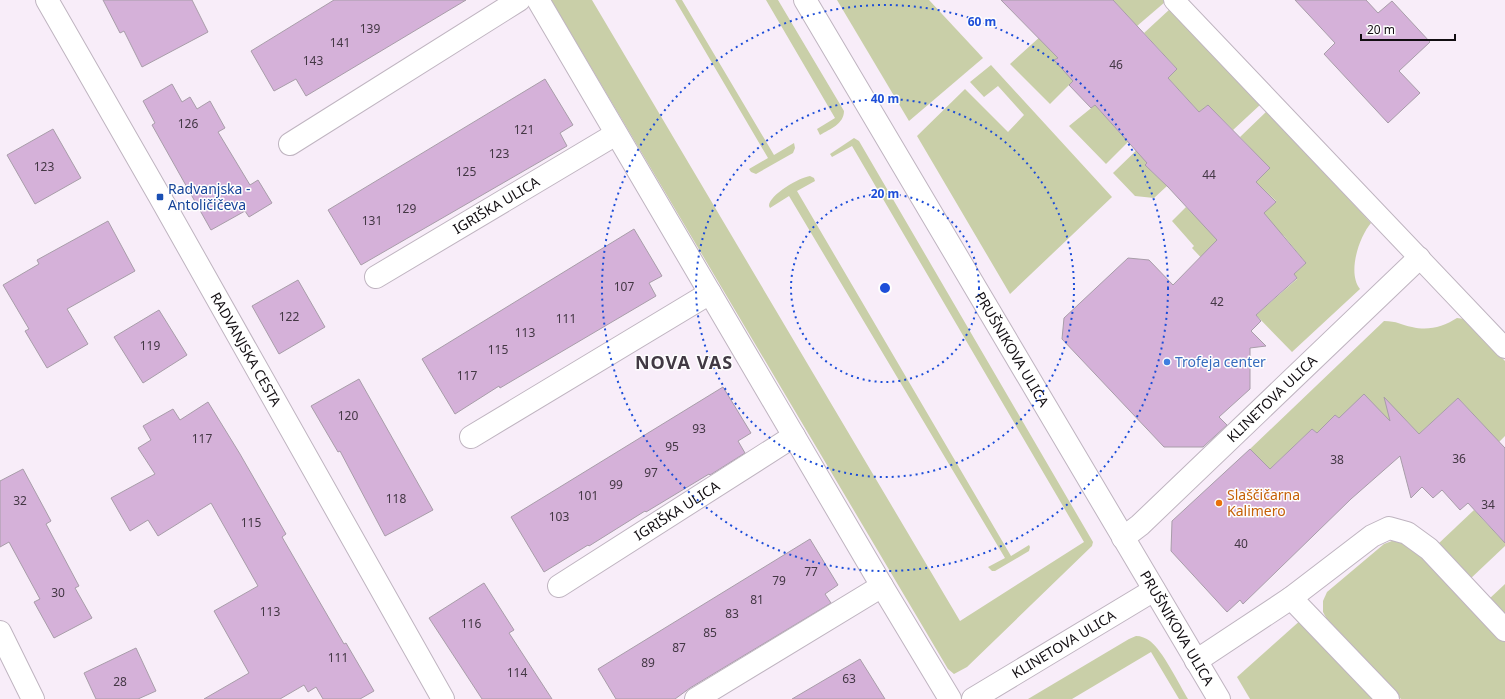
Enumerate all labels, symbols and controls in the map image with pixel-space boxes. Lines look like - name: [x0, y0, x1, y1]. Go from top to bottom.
- text: 60 m: [968, 13, 996, 30]
- scale bar: [1361, 16, 1455, 42]
- house number: 139: [360, 20, 380, 37]
- text: 20 m: [1367, 21, 1395, 38]
- house number: 141: [330, 34, 350, 51]
- house number: 143: [303, 52, 323, 69]
- house number: 46: [1109, 56, 1123, 73]
- text: 40 m: [871, 90, 899, 107]
- house number: 126: [178, 115, 198, 132]
- house number: 121: [514, 121, 534, 138]
- house number: 123: [489, 145, 509, 162]
- house number: 123: [34, 158, 54, 175]
- house number: 125: [456, 163, 476, 180]
- house number: 44: [1202, 166, 1216, 183]
- street label: IGRIŠKA ULICA: [449, 172, 543, 238]
- place label: Radvanjska - Antoličičeva: [168, 179, 251, 214]
- text: 20 m: [871, 185, 899, 202]
- marker: Radvanjska - Antoličičeva: [155, 192, 165, 202]
- house number: 129: [396, 200, 416, 217]
- house number: 131: [362, 212, 382, 229]
- house number: 107: [614, 278, 634, 295]
- centre of rings: [878, 281, 892, 295]
- street label: PRUŠNIKOVA ULICA: [971, 288, 1054, 410]
- street label: RADVANJSKA CESTA: [207, 289, 286, 410]
- house number: 42: [1210, 293, 1224, 310]
- house number: 122: [279, 308, 299, 325]
- house number: 111: [556, 310, 576, 327]
- house number: 113: [515, 324, 535, 341]
- house number: 119: [140, 337, 160, 354]
- house number: 115: [488, 341, 508, 358]
- district label: NOVA VAS: [635, 350, 733, 374]
- street label: KLINETOVA ULICA: [1222, 351, 1321, 446]
- place label: Trofeja center: [1175, 352, 1266, 371]
- marker: Trofeja center: [1162, 357, 1172, 367]
- house number: 117: [457, 367, 477, 384]
- house number: 120: [338, 407, 358, 424]
- house number: 93: [692, 420, 706, 437]
- house number: 117: [192, 430, 212, 447]
- house number: 95: [665, 438, 679, 455]
- house number: 36: [1452, 450, 1466, 467]
- house number: 38: [1330, 451, 1344, 468]
- house number: 97: [644, 464, 658, 481]
- house number: 99: [609, 476, 623, 493]
- street label: IGRIŠKA ULICA: [631, 476, 723, 544]
- place label: Slaščičarna Kalimero: [1227, 485, 1300, 520]
- house number: 101: [578, 487, 598, 504]
- house number: 118: [386, 490, 406, 507]
- house number: 32: [13, 492, 27, 509]
- house number: 34: [1481, 496, 1495, 513]
- marker: Slaščičarna Kalimero: [1214, 498, 1224, 508]
- house number: 103: [549, 508, 569, 525]
- house number: 115: [241, 514, 261, 531]
- house number: 40: [1234, 535, 1248, 552]
- house number: 77: [804, 563, 818, 580]
- street label: PRUŠNIKOVA ULICA: [1136, 567, 1219, 689]
- house number: 79: [772, 572, 786, 589]
- house number: 30: [51, 584, 65, 601]
- house number: 81: [750, 591, 764, 608]
- house number: 113: [260, 603, 280, 620]
- house number: 83: [725, 605, 739, 622]
- street label: KLINETOVA ULICA: [1008, 605, 1119, 682]
- house number: 116: [461, 615, 481, 632]
- house number: 85: [703, 624, 717, 641]
- house number: 87: [672, 639, 686, 656]
- house number: 111: [328, 649, 348, 666]
- house number: 89: [641, 654, 655, 671]
- house number: 114: [507, 664, 527, 681]
- house number: 63: [842, 670, 856, 687]
- house number: 28: [113, 673, 127, 690]

